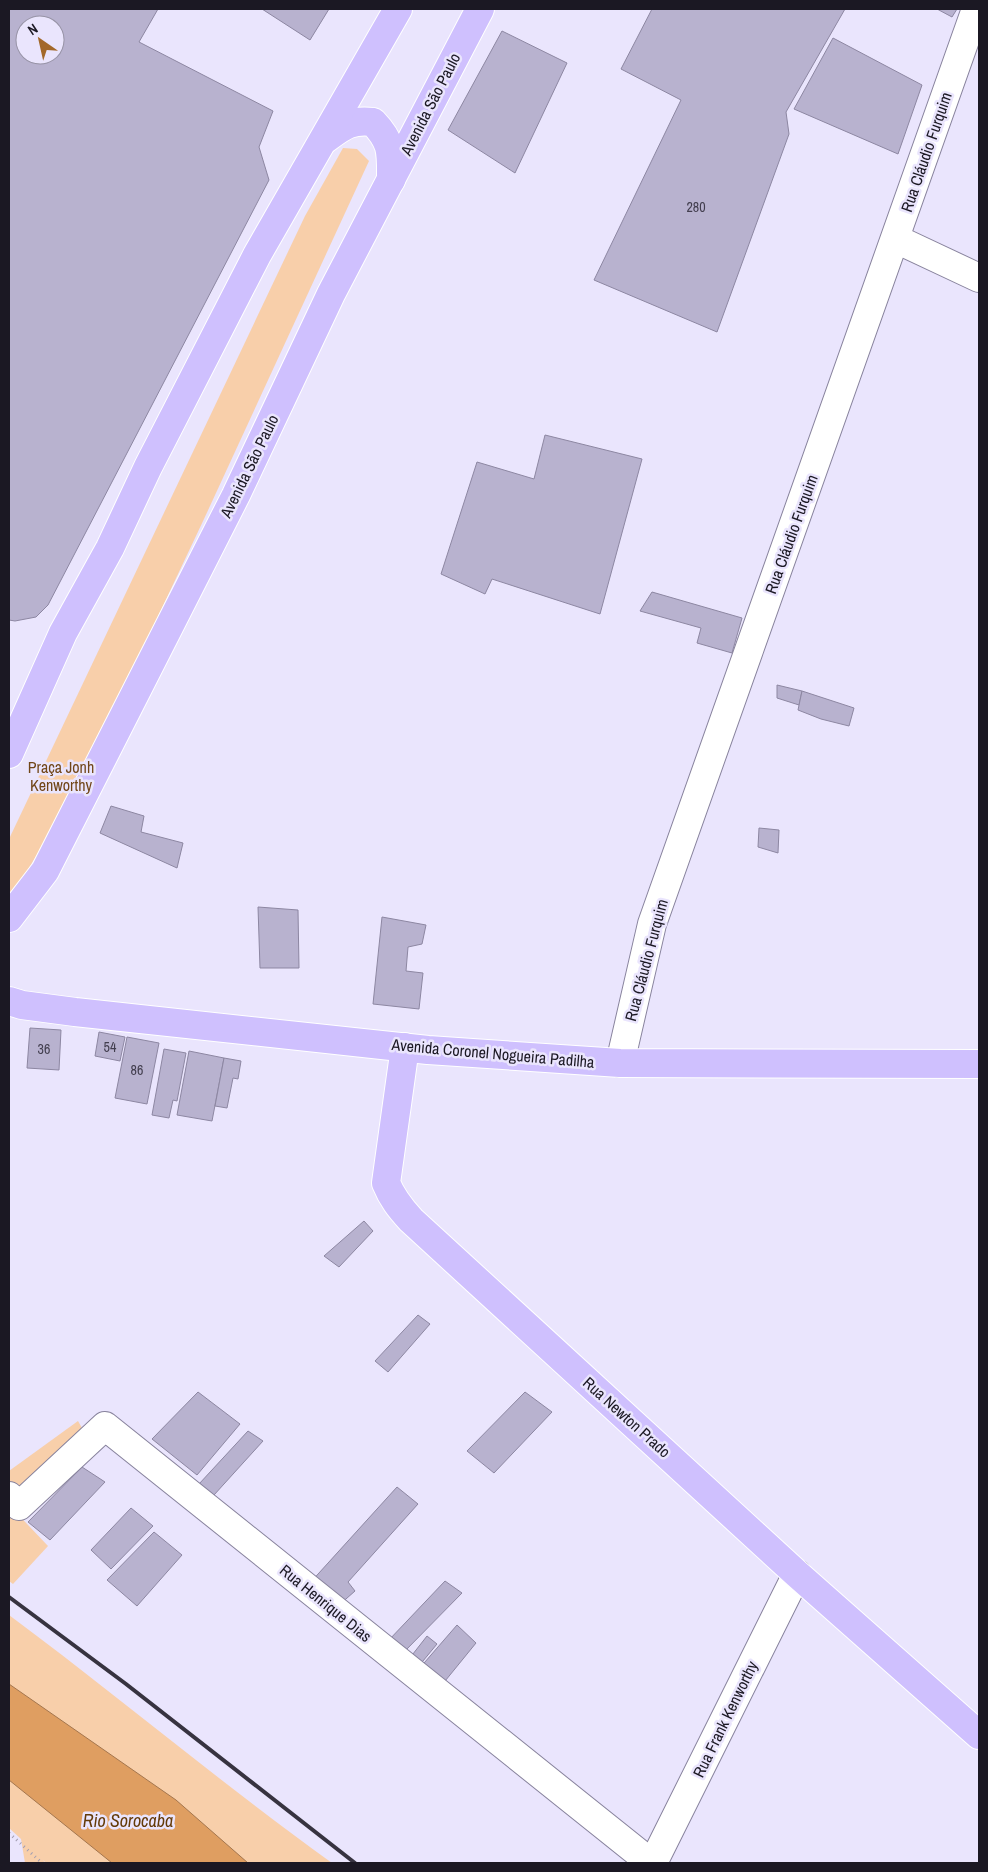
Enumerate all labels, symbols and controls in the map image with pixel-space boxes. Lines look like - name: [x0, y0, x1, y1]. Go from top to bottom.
- north arrow: [15, 15, 65, 65]
- text: N: [24, 19, 41, 39]
- street label: Avenida São Paulo: [394, 49, 465, 160]
- street label: Rua Cláudio Furquim: [895, 89, 957, 215]
- house number: 280: [686, 198, 706, 216]
- street label: Avenida São Paulo: [214, 411, 283, 522]
- street label: Rua Cláudio Furquim: [759, 471, 823, 597]
- park label: Praça Jonh Kenworthy: [28, 756, 94, 796]
- street label: Rua Cláudio Furquim: [619, 897, 673, 1023]
- street label: Avenida Coronel Nogueira Padilha: [390, 1033, 596, 1073]
- house number: 54: [104, 1038, 117, 1056]
- house number: 36: [38, 1040, 50, 1058]
- house number: 86: [131, 1061, 143, 1079]
- street label: Rua Newton Prado: [578, 1372, 676, 1462]
- street label: Rua Henrique Dias: [275, 1559, 377, 1647]
- street label: Rua Frank Kenworthy: [687, 1657, 763, 1781]
- water label: Rio Sorocaba: [83, 1808, 173, 1833]

